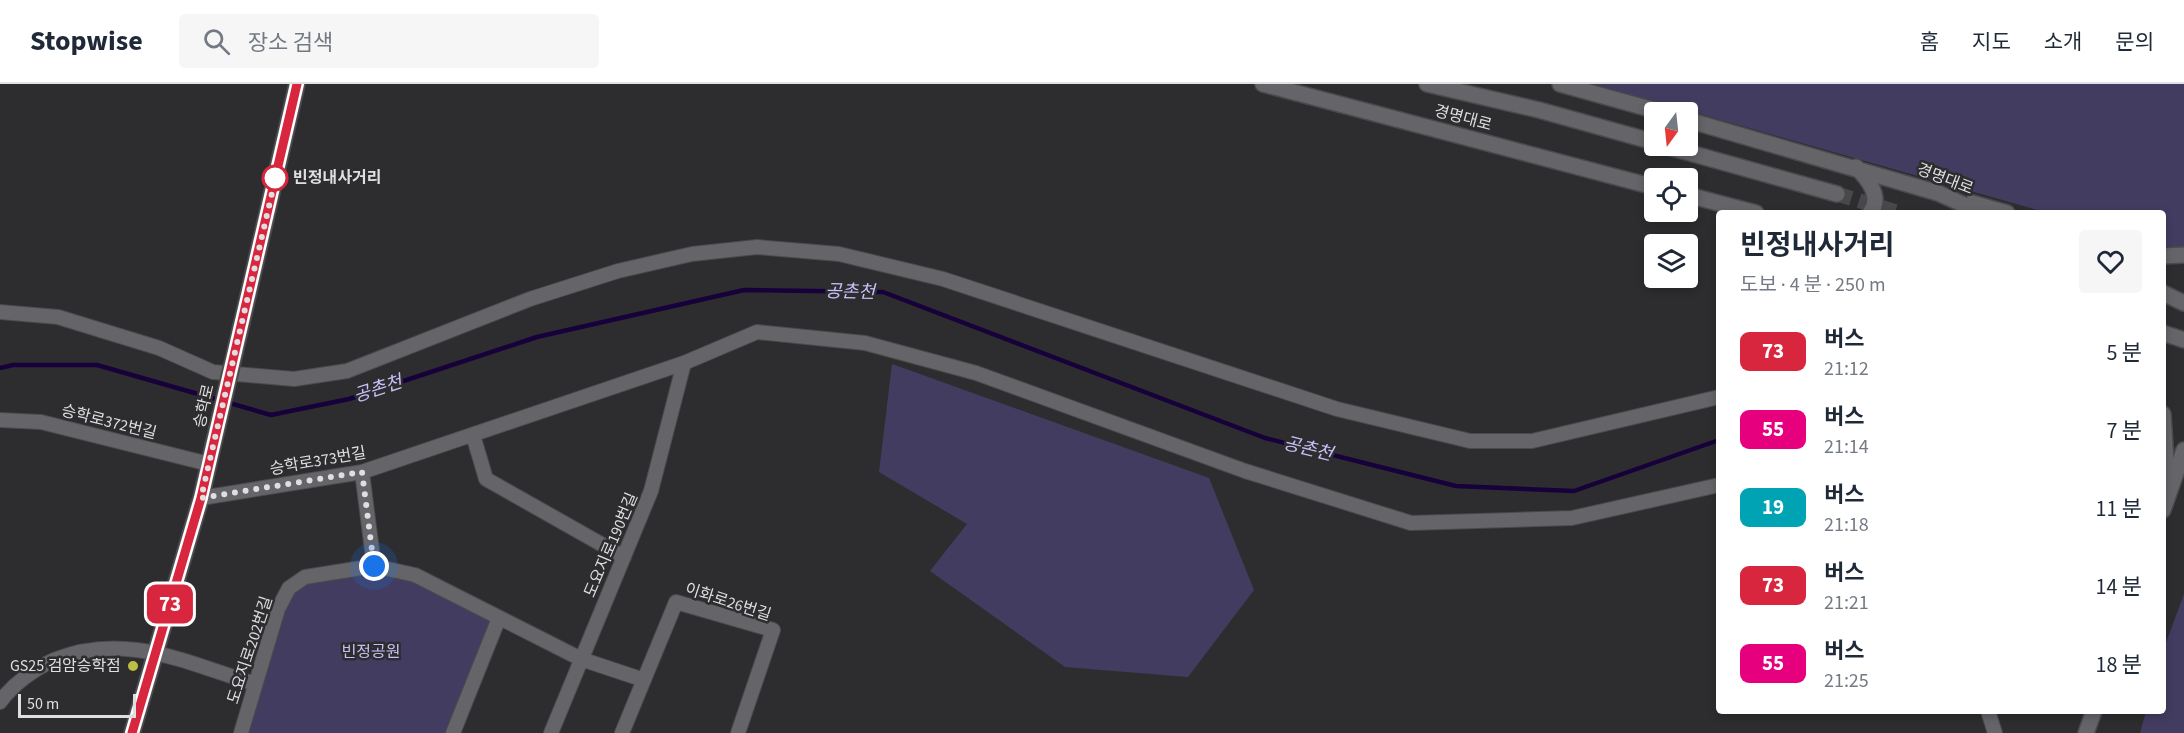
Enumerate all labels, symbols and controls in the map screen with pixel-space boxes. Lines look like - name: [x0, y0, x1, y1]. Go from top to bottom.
- search box: [179, 14, 599, 68]
- text: Stopwise: [30, 21, 143, 61]
- icon: search: [200, 25, 233, 58]
- text: 장소 검색: [248, 27, 333, 59]
- text: 홈: [1920, 27, 1939, 57]
- text: 지도: [1972, 27, 2011, 57]
- text: 소개: [2044, 27, 2082, 57]
- text: 문의: [2115, 27, 2154, 57]
- street label: 경명대로: [1432, 100, 1495, 136]
- north arrow: [1644, 102, 1698, 156]
- map controls: [1644, 102, 1698, 288]
- street label: 경명대로: [1914, 158, 1977, 200]
- marker: 빈정내사거리: [262, 165, 288, 191]
- place label: 빈정내사거리: [293, 167, 381, 189]
- button: locate: [1644, 168, 1698, 222]
- text: 빈정내사거리: [1740, 225, 1895, 265]
- button: heart: [2079, 230, 2142, 293]
- button: layers: [1644, 234, 1698, 288]
- text: 도보 · 4 분 · 250 m: [1740, 271, 1886, 299]
- water label: 공촌천: [825, 279, 877, 305]
- text: 버스: [1824, 323, 1864, 355]
- text: 73: [1762, 336, 1784, 366]
- text: 5 분: [2106, 337, 2142, 369]
- text: 21:12: [1824, 355, 1869, 383]
- water label: 공촌천: [351, 369, 408, 409]
- street label: 승학로: [188, 382, 220, 430]
- street label: 승학로372번길: [59, 400, 159, 444]
- text: 버스: [1824, 401, 1864, 433]
- text: 55: [1762, 414, 1784, 444]
- text: 7 분: [2106, 415, 2142, 447]
- water label: 공촌천: [1281, 431, 1337, 468]
- text: 21:14: [1824, 433, 1869, 461]
- street label: 승학로373번길: [268, 442, 368, 480]
- text: 버스: [1824, 479, 1864, 511]
- street label: 도요지로190번길: [579, 489, 643, 601]
- text: 19: [1762, 492, 1784, 522]
- text: 11 분: [2095, 493, 2142, 525]
- text: 21:18: [1824, 511, 1869, 539]
- your location: [359, 551, 389, 581]
- text: 버스: [1824, 557, 1864, 589]
- text: 73: [1762, 570, 1784, 600]
- text: 14 분: [2095, 571, 2142, 603]
- street label: 이화로26번길: [682, 578, 774, 626]
- line badge: 73: [143, 584, 197, 624]
- text: 73: [159, 589, 181, 619]
- text: 21:21: [1824, 589, 1869, 617]
- street label: 도요지로202번길: [222, 593, 278, 707]
- text: 버스: [1824, 635, 1864, 667]
- park label: 빈정공원: [342, 641, 400, 663]
- text: 55: [1762, 648, 1784, 678]
- text: 18 분: [2095, 649, 2142, 681]
- place label: GS25 검암승학점: [10, 655, 121, 677]
- marker: GS25 검암승학점: [126, 659, 140, 673]
- text: 21:25: [1824, 667, 1869, 695]
- scale bar: [18, 691, 136, 718]
- text: 50 m: [27, 693, 59, 715]

